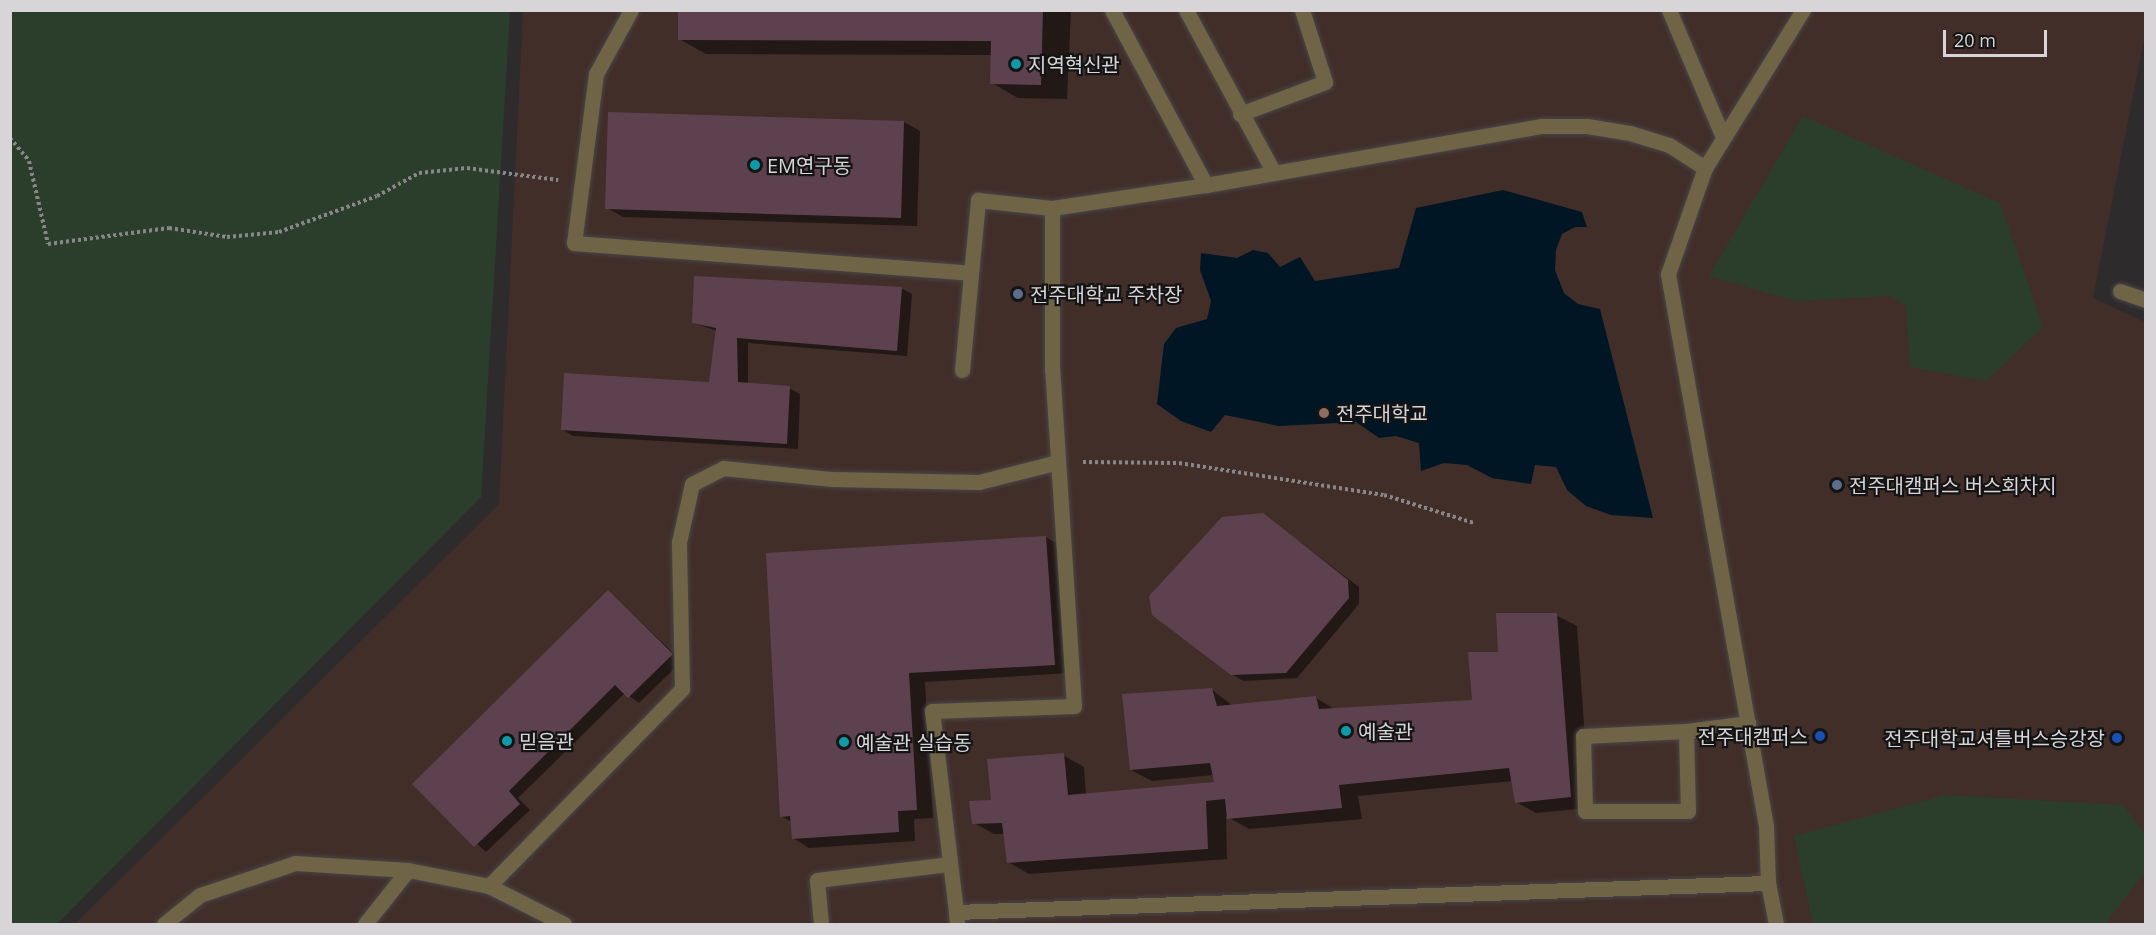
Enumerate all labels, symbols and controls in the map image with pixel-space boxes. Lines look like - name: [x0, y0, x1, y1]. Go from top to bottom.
- scale bar: [1946, 18, 2050, 56]
- text: 20 m: [1954, 28, 1996, 52]
- place label: 지역혁신관: [1028, 52, 1120, 76]
- marker: 지역혁신관: [1009, 57, 1023, 71]
- place label: EM연구동: [767, 153, 851, 177]
- marker: EM연구동: [748, 158, 762, 172]
- place label: 전주대학교 주차장: [1030, 282, 1182, 306]
- marker: 전주대학교 주차장: [1011, 287, 1025, 301]
- place label: 전주대학교: [1336, 401, 1428, 425]
- marker: 전주대학교: [1317, 406, 1331, 420]
- place label: 전주대캠퍼스 버스회차지: [1849, 473, 2057, 497]
- marker: 전주대캠퍼스 버스회차지: [1830, 478, 1844, 492]
- place label: 예술관: [1358, 719, 1413, 743]
- marker: 예술관: [1339, 724, 1353, 738]
- place label: 전주대캠퍼스: [1698, 724, 1808, 748]
- place label: 전주대학교셔틀버스승강장: [1884, 726, 2105, 750]
- place label: 믿음관: [519, 729, 574, 753]
- marker: 전주대캠퍼스: [1813, 729, 1827, 743]
- place label: 예술관 실습동: [856, 730, 972, 754]
- marker: 전주대학교셔틀버스승강장: [2110, 731, 2124, 745]
- marker: 믿음관: [500, 734, 514, 748]
- marker: 예술관 실습동: [837, 735, 851, 749]

